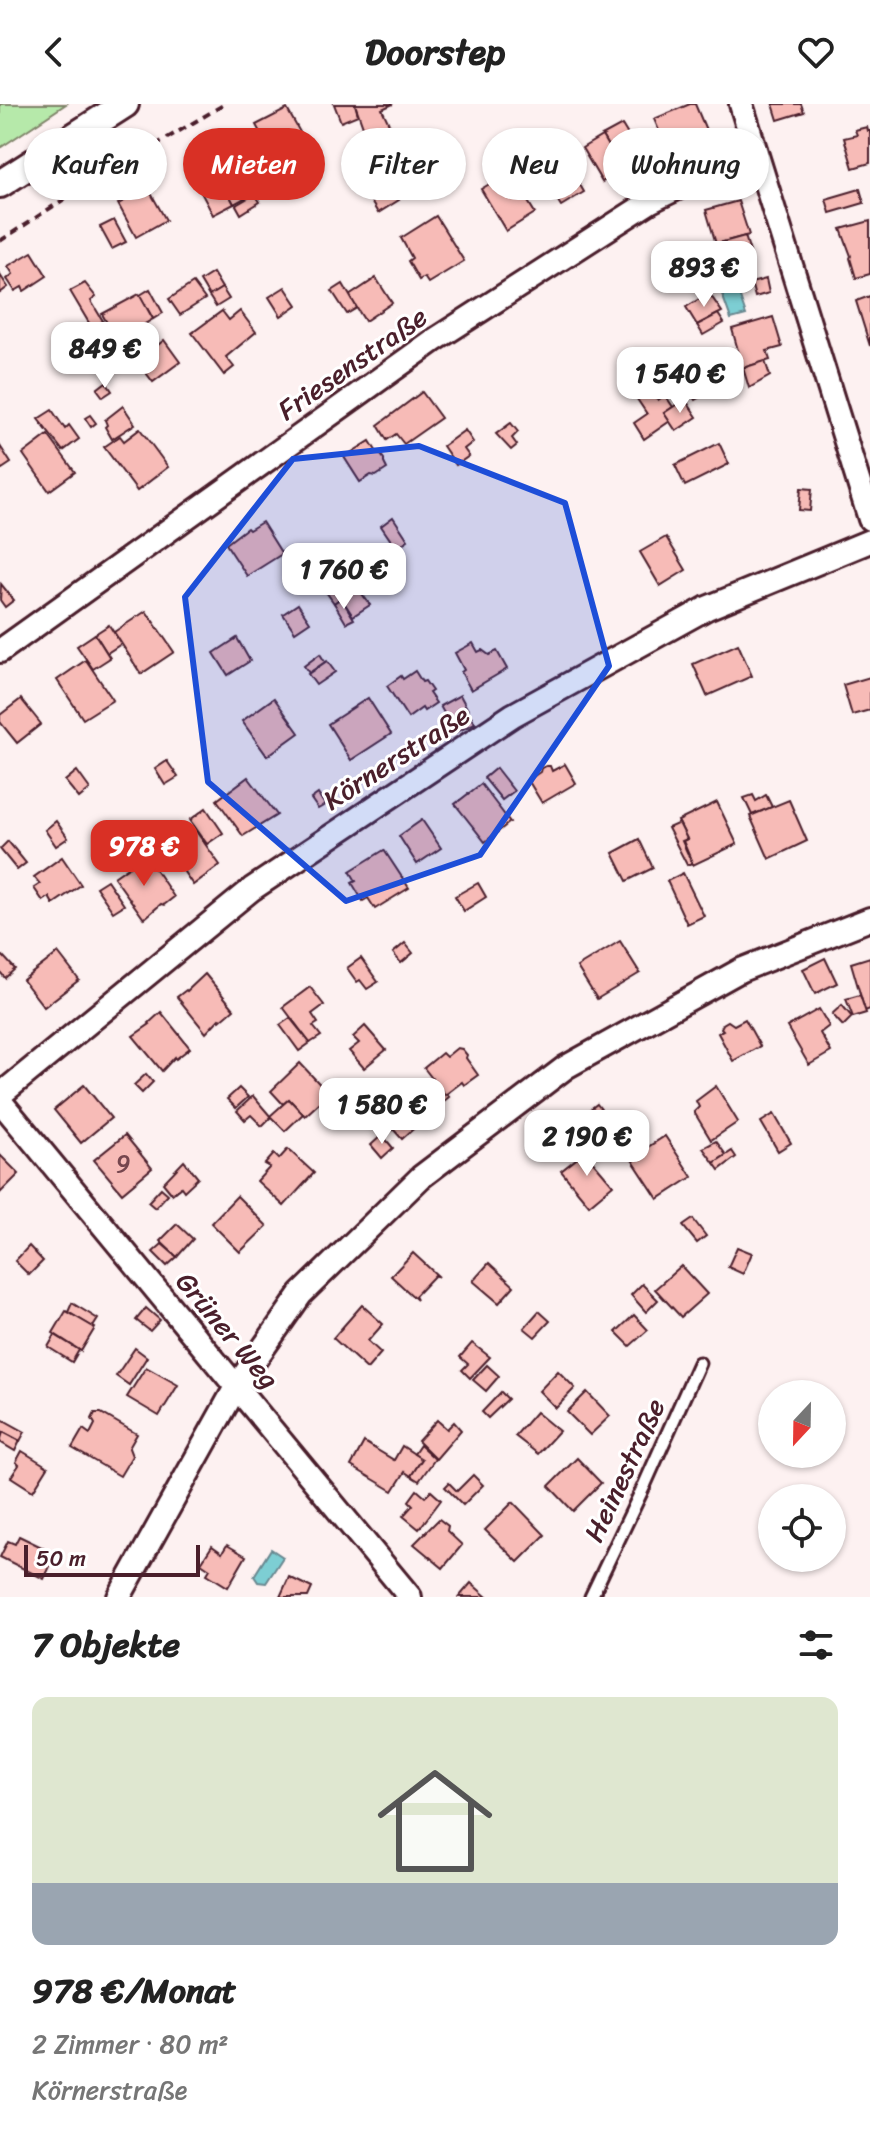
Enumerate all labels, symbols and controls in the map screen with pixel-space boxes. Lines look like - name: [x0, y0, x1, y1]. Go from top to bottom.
- text: Doorstep: [365, 20, 505, 84]
- icon: back: [32, 30, 76, 74]
- icon: heart: [794, 30, 838, 74]
- chip: Kaufen: [24, 128, 167, 200]
- chip: Mieten: [183, 128, 325, 200]
- chip: Filter: [341, 128, 466, 200]
- chip: Neu: [482, 128, 587, 200]
- chip: Wohnung: [603, 128, 769, 200]
- pin: 893 €: [648, 241, 760, 309]
- text: 893 €: [669, 244, 739, 290]
- street label: Friesenstraße: [267, 293, 438, 434]
- pin: 849 €: [49, 322, 161, 390]
- text: 849 €: [69, 325, 141, 371]
- pin: 1 540 €: [606, 347, 754, 415]
- text: 1 540 €: [635, 350, 725, 396]
- pin: 1 760 €: [270, 543, 418, 611]
- text: 1 760 €: [300, 546, 388, 592]
- street label: Körnerstraße: [313, 691, 480, 823]
- pin: 978 €: [88, 820, 200, 888]
- text: 978 €: [109, 823, 179, 869]
- pin: 1 580 €: [308, 1078, 456, 1146]
- text: 1 580 €: [337, 1081, 427, 1127]
- pin: 2 190 €: [513, 1110, 661, 1178]
- text: 2 190 €: [542, 1113, 632, 1159]
- house number: 9: [116, 1143, 130, 1185]
- street label: Grüner Weg: [163, 1260, 292, 1401]
- north arrow: [758, 1380, 846, 1468]
- map controls: [758, 1380, 846, 1572]
- street label: Heinestraße: [570, 1390, 679, 1550]
- button: locate: [758, 1484, 846, 1572]
- text: 50 m: [36, 1539, 86, 1578]
- scale bar: [24, 1541, 200, 1577]
- text: 7 Objekte: [32, 1615, 180, 1675]
- icon: filters: [794, 1623, 838, 1667]
- icon: home: [363, 1749, 507, 1893]
- text: 978 €/Monat: [32, 1961, 236, 2021]
- text: 2 Zimmer · 80 m²: [32, 2021, 229, 2067]
- text: Körnerstraße: [32, 2067, 187, 2113]

